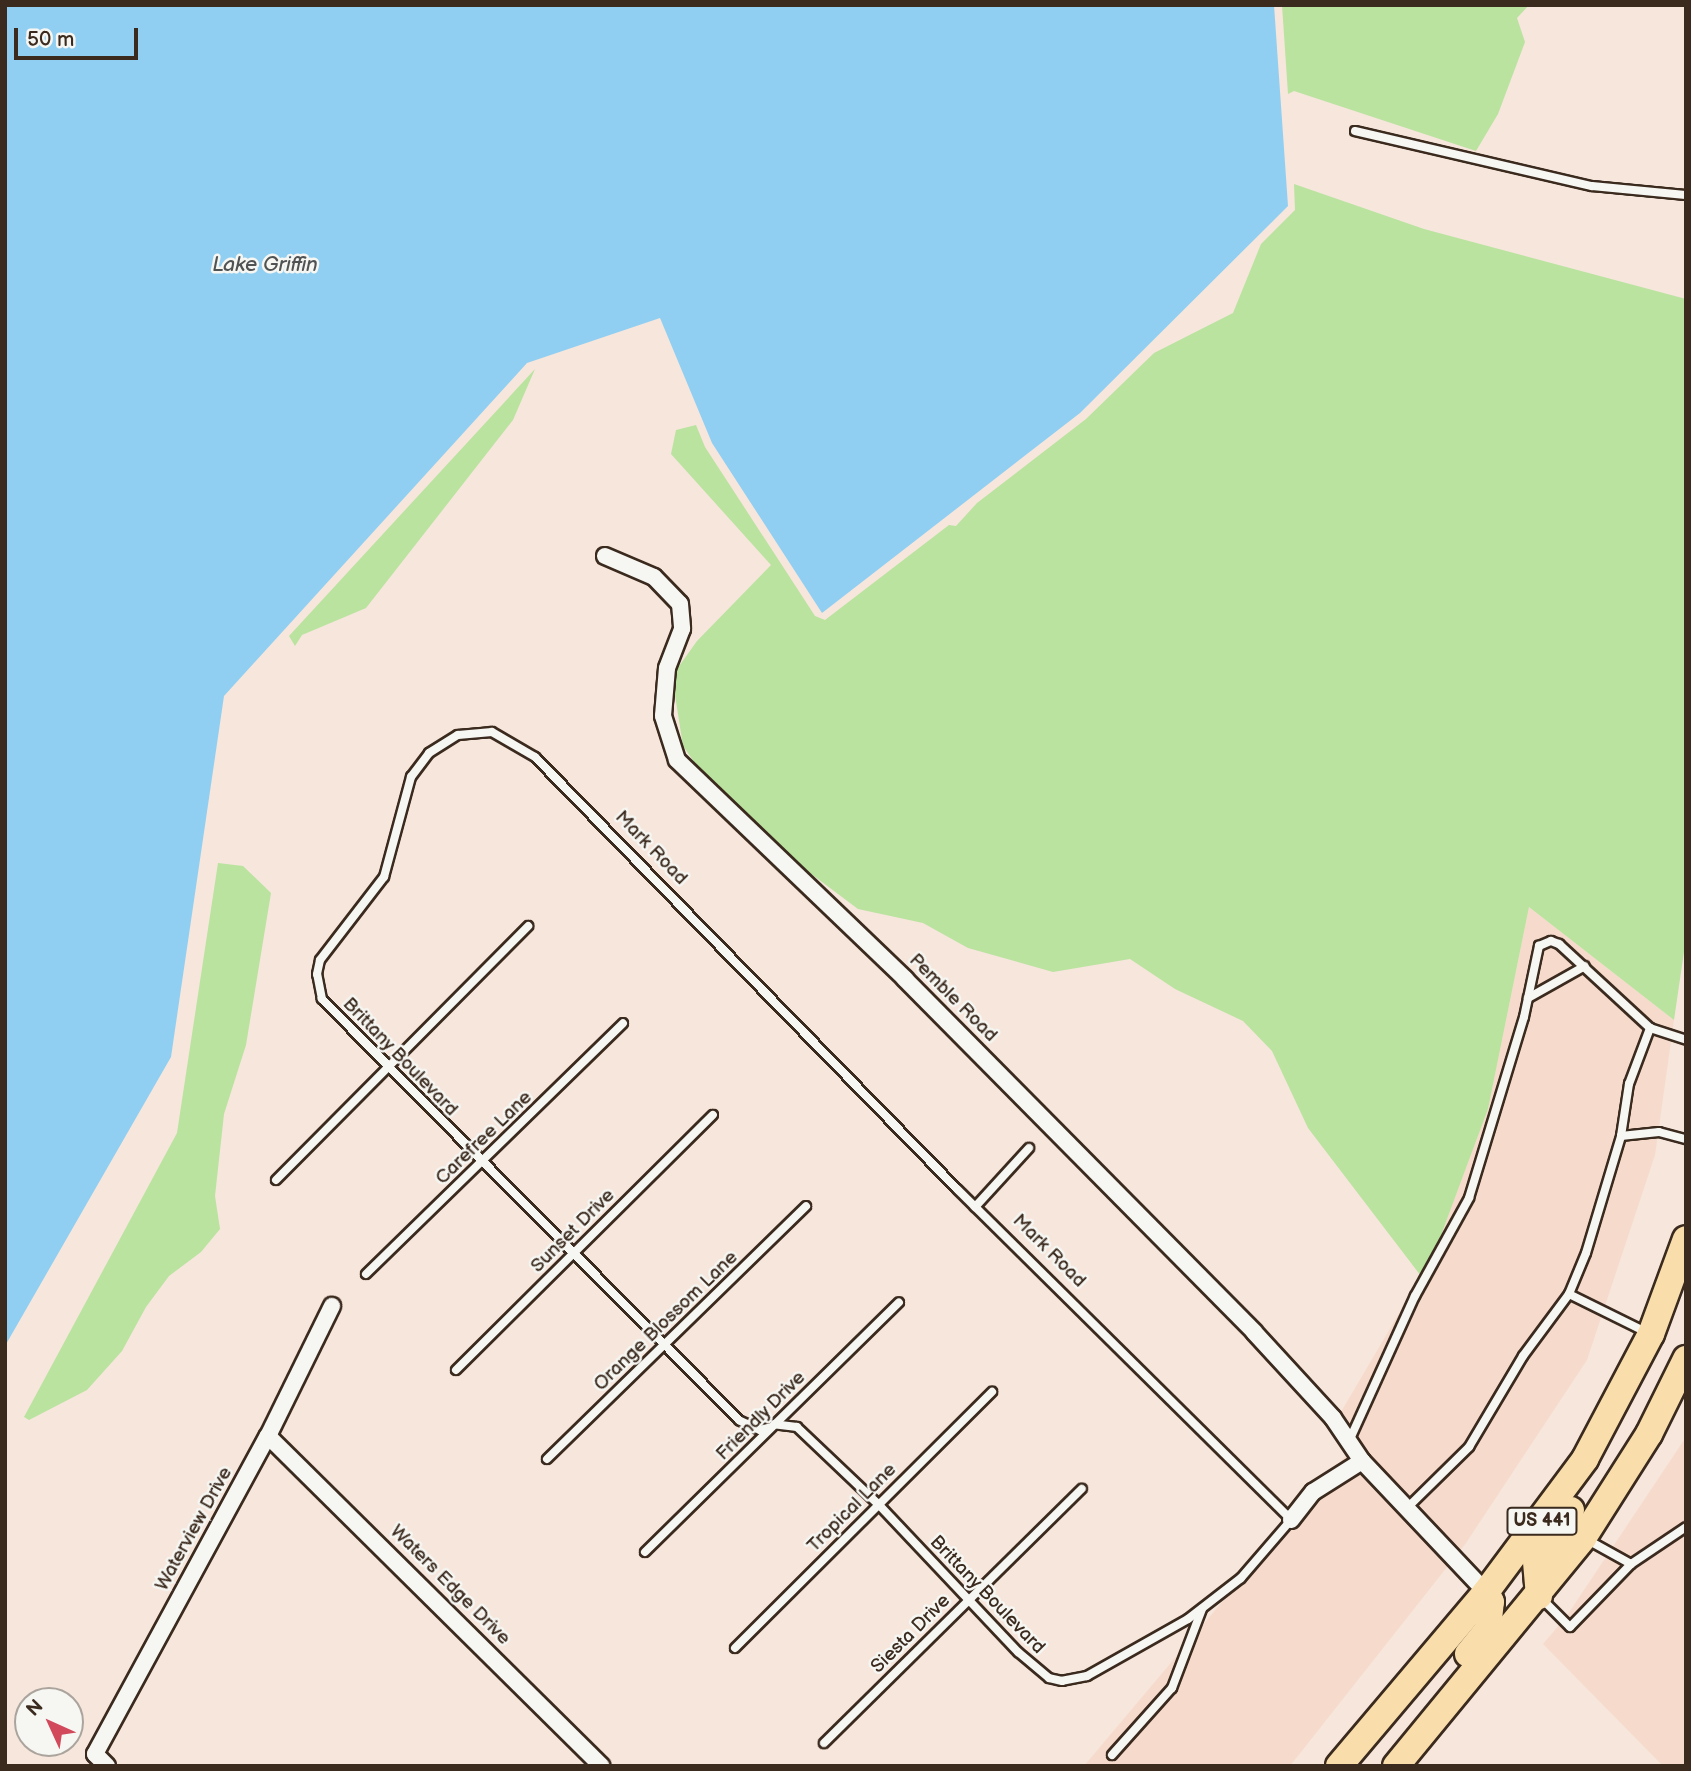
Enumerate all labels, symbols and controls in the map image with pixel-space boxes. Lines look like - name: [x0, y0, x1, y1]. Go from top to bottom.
- scale bar: [18, 14, 142, 58]
- text: 50 m: [27, 27, 74, 52]
- water label: Lake Griffin: [212, 252, 318, 278]
- street label: Mark Road: [610, 806, 692, 890]
- street label: Pemble Road: [904, 949, 1002, 1047]
- street label: Brittany Boulevard: [337, 993, 463, 1121]
- street label: Carefree Lane: [431, 1086, 537, 1190]
- street label: Sunset Drive: [526, 1184, 620, 1278]
- street label: Mark Road: [1008, 1210, 1090, 1292]
- street label: Orange Blossom Lane: [589, 1246, 743, 1396]
- street label: Friendly Drive: [711, 1366, 811, 1466]
- street label: Tropical Lane: [803, 1459, 901, 1557]
- street label: Waterview Drive: [151, 1463, 237, 1595]
- road number: US 441: [1505, 1506, 1579, 1536]
- street label: Waters Edge Drive: [385, 1520, 515, 1650]
- street label: Brittany Boulevard: [924, 1531, 1050, 1659]
- street label: Siesta Drive: [867, 1590, 955, 1678]
- north arrow: [14, 1687, 84, 1757]
- text: N: [22, 1695, 48, 1721]

